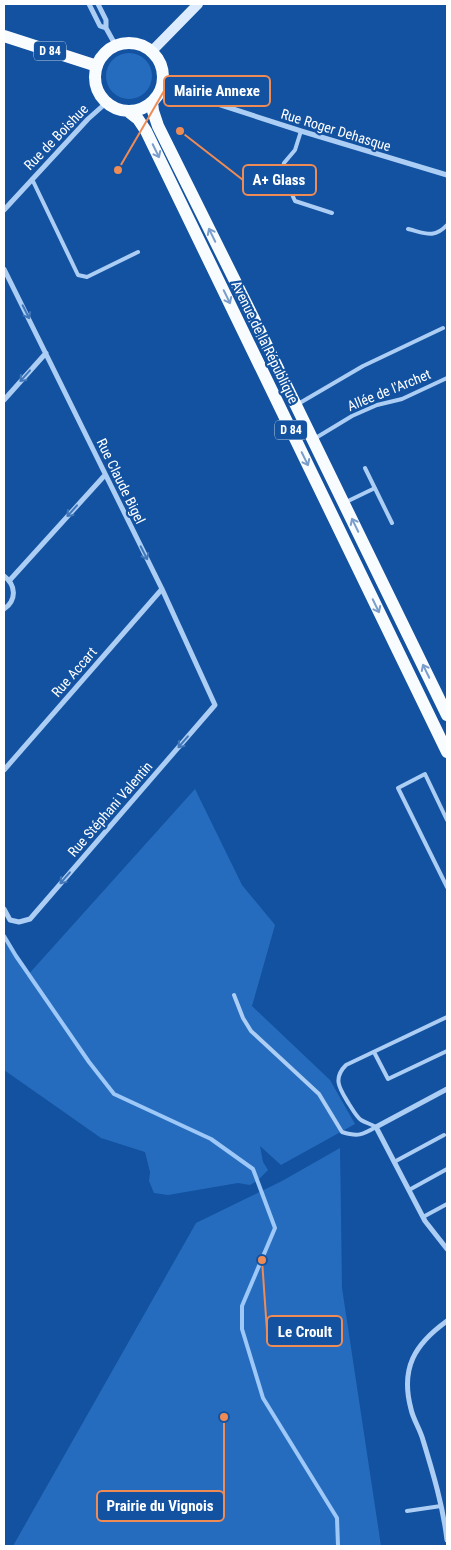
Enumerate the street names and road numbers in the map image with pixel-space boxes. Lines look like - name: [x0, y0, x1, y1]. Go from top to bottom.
- road number: D 84: [34, 41, 66, 60]
- street label: Rue de Boishue: [21, 101, 92, 173]
- street label: Rue Roger Dehasque: [279, 106, 393, 154]
- street label: Avenue de la République: [228, 278, 302, 406]
- street label: Allée de l'Archet: [345, 366, 433, 414]
- road number: D 84: [275, 420, 307, 440]
- street label: Rue Claude Bigel: [93, 436, 149, 526]
- street label: Rue Accart: [48, 644, 100, 700]
- street label: Rue Stéphani Valentin: [64, 758, 156, 860]

